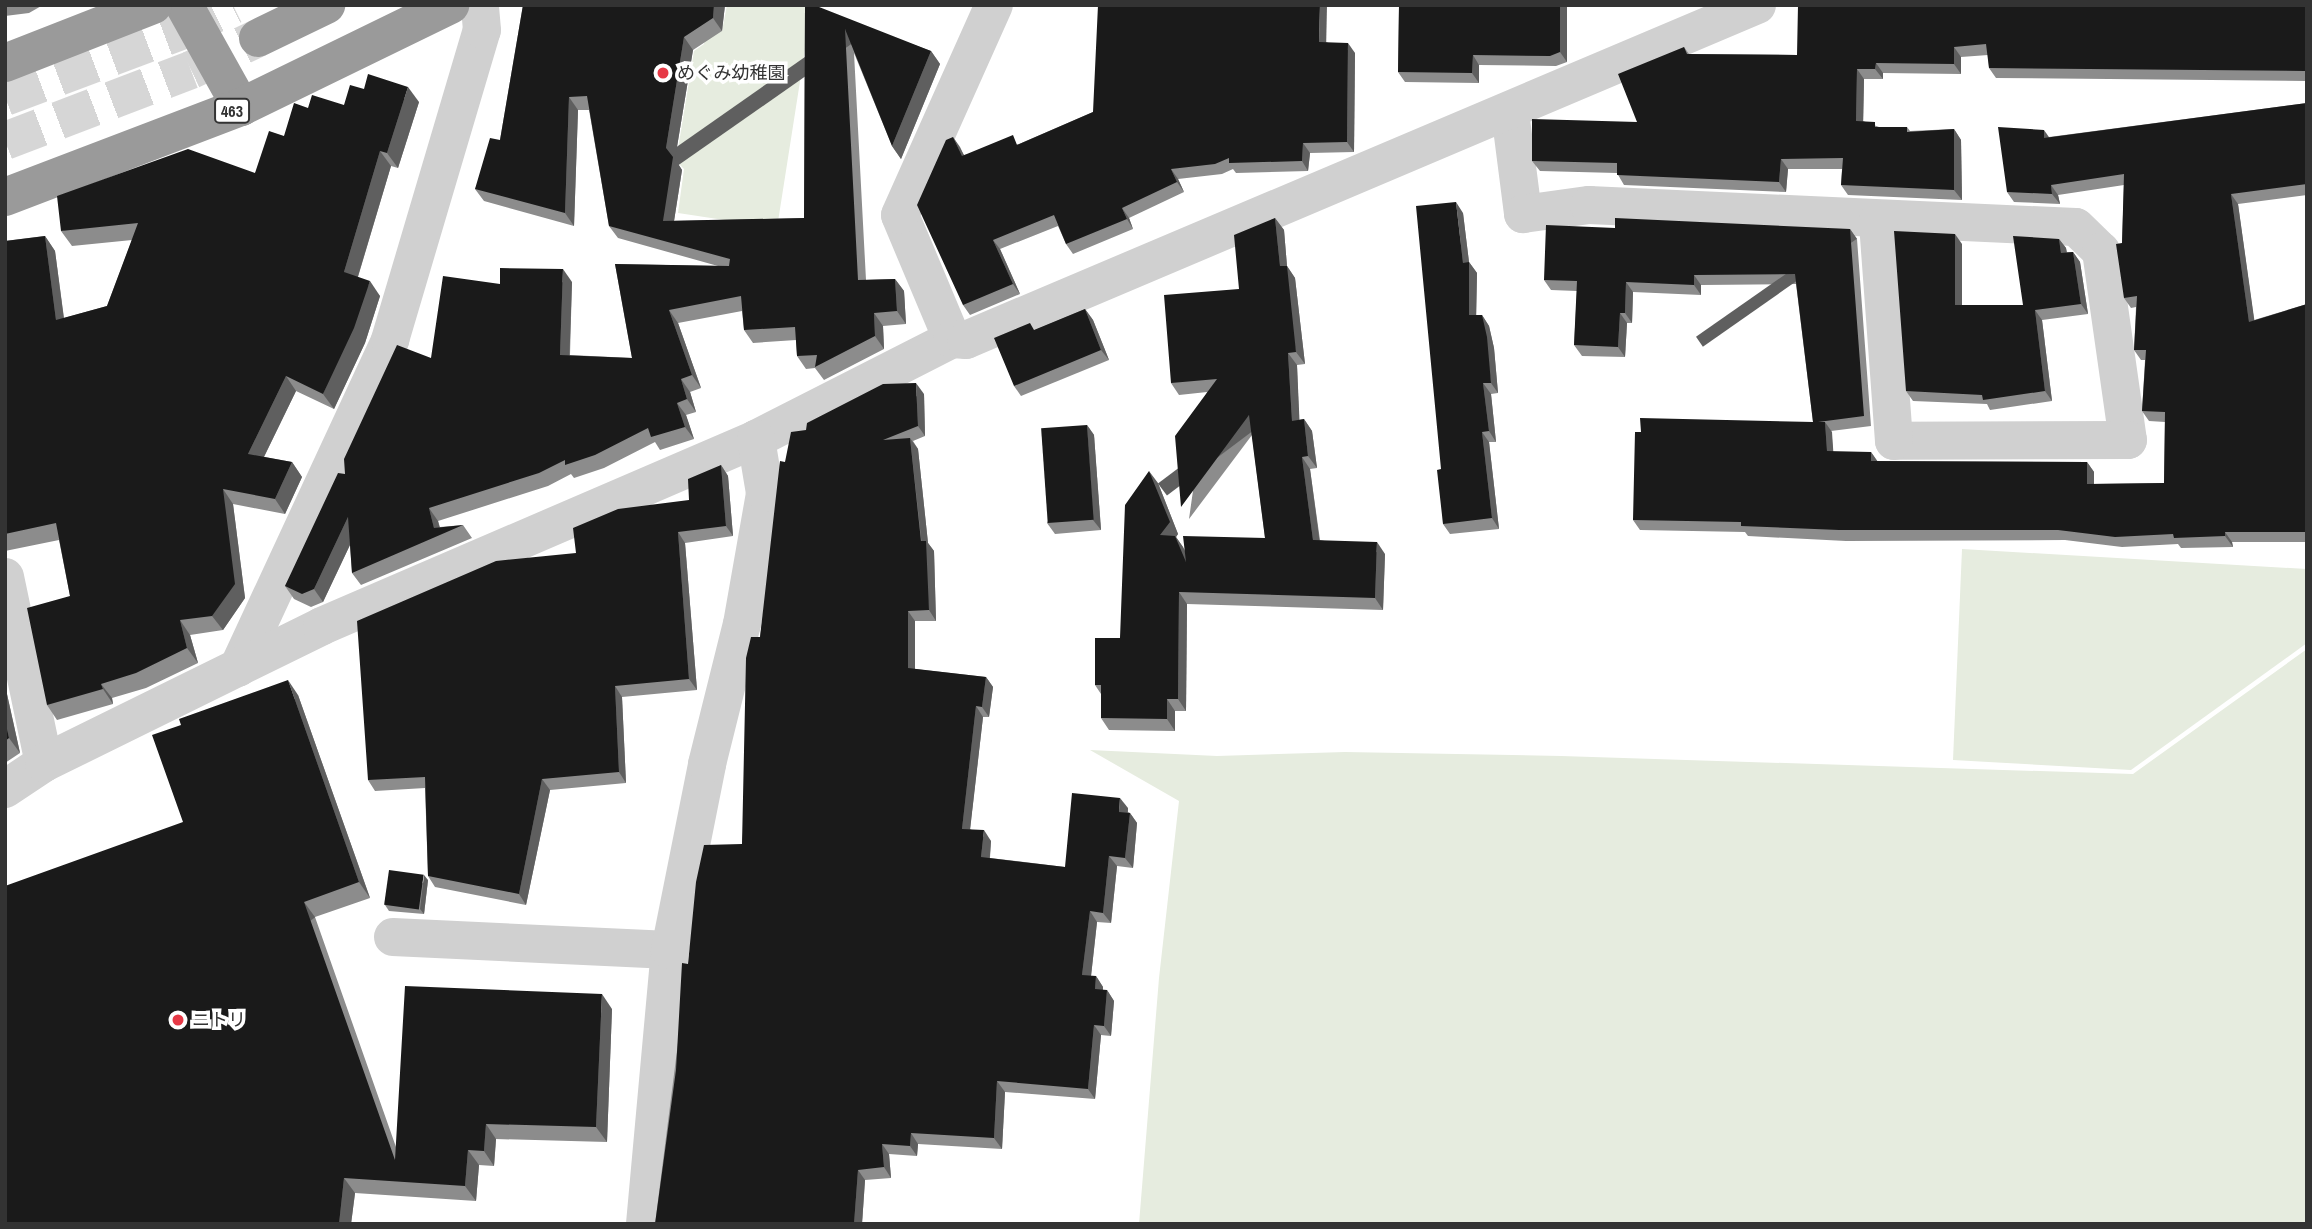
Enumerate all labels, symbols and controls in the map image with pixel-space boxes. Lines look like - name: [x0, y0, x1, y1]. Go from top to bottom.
- place label: めぐみ幼稚園: [677, 62, 785, 84]
- marker: めぐみ幼稚園: [655, 65, 671, 81]
- road number: 463: [213, 99, 251, 124]
- place label: ニトリ: [192, 1009, 246, 1031]
- marker: ニトリ: [170, 1012, 186, 1028]

